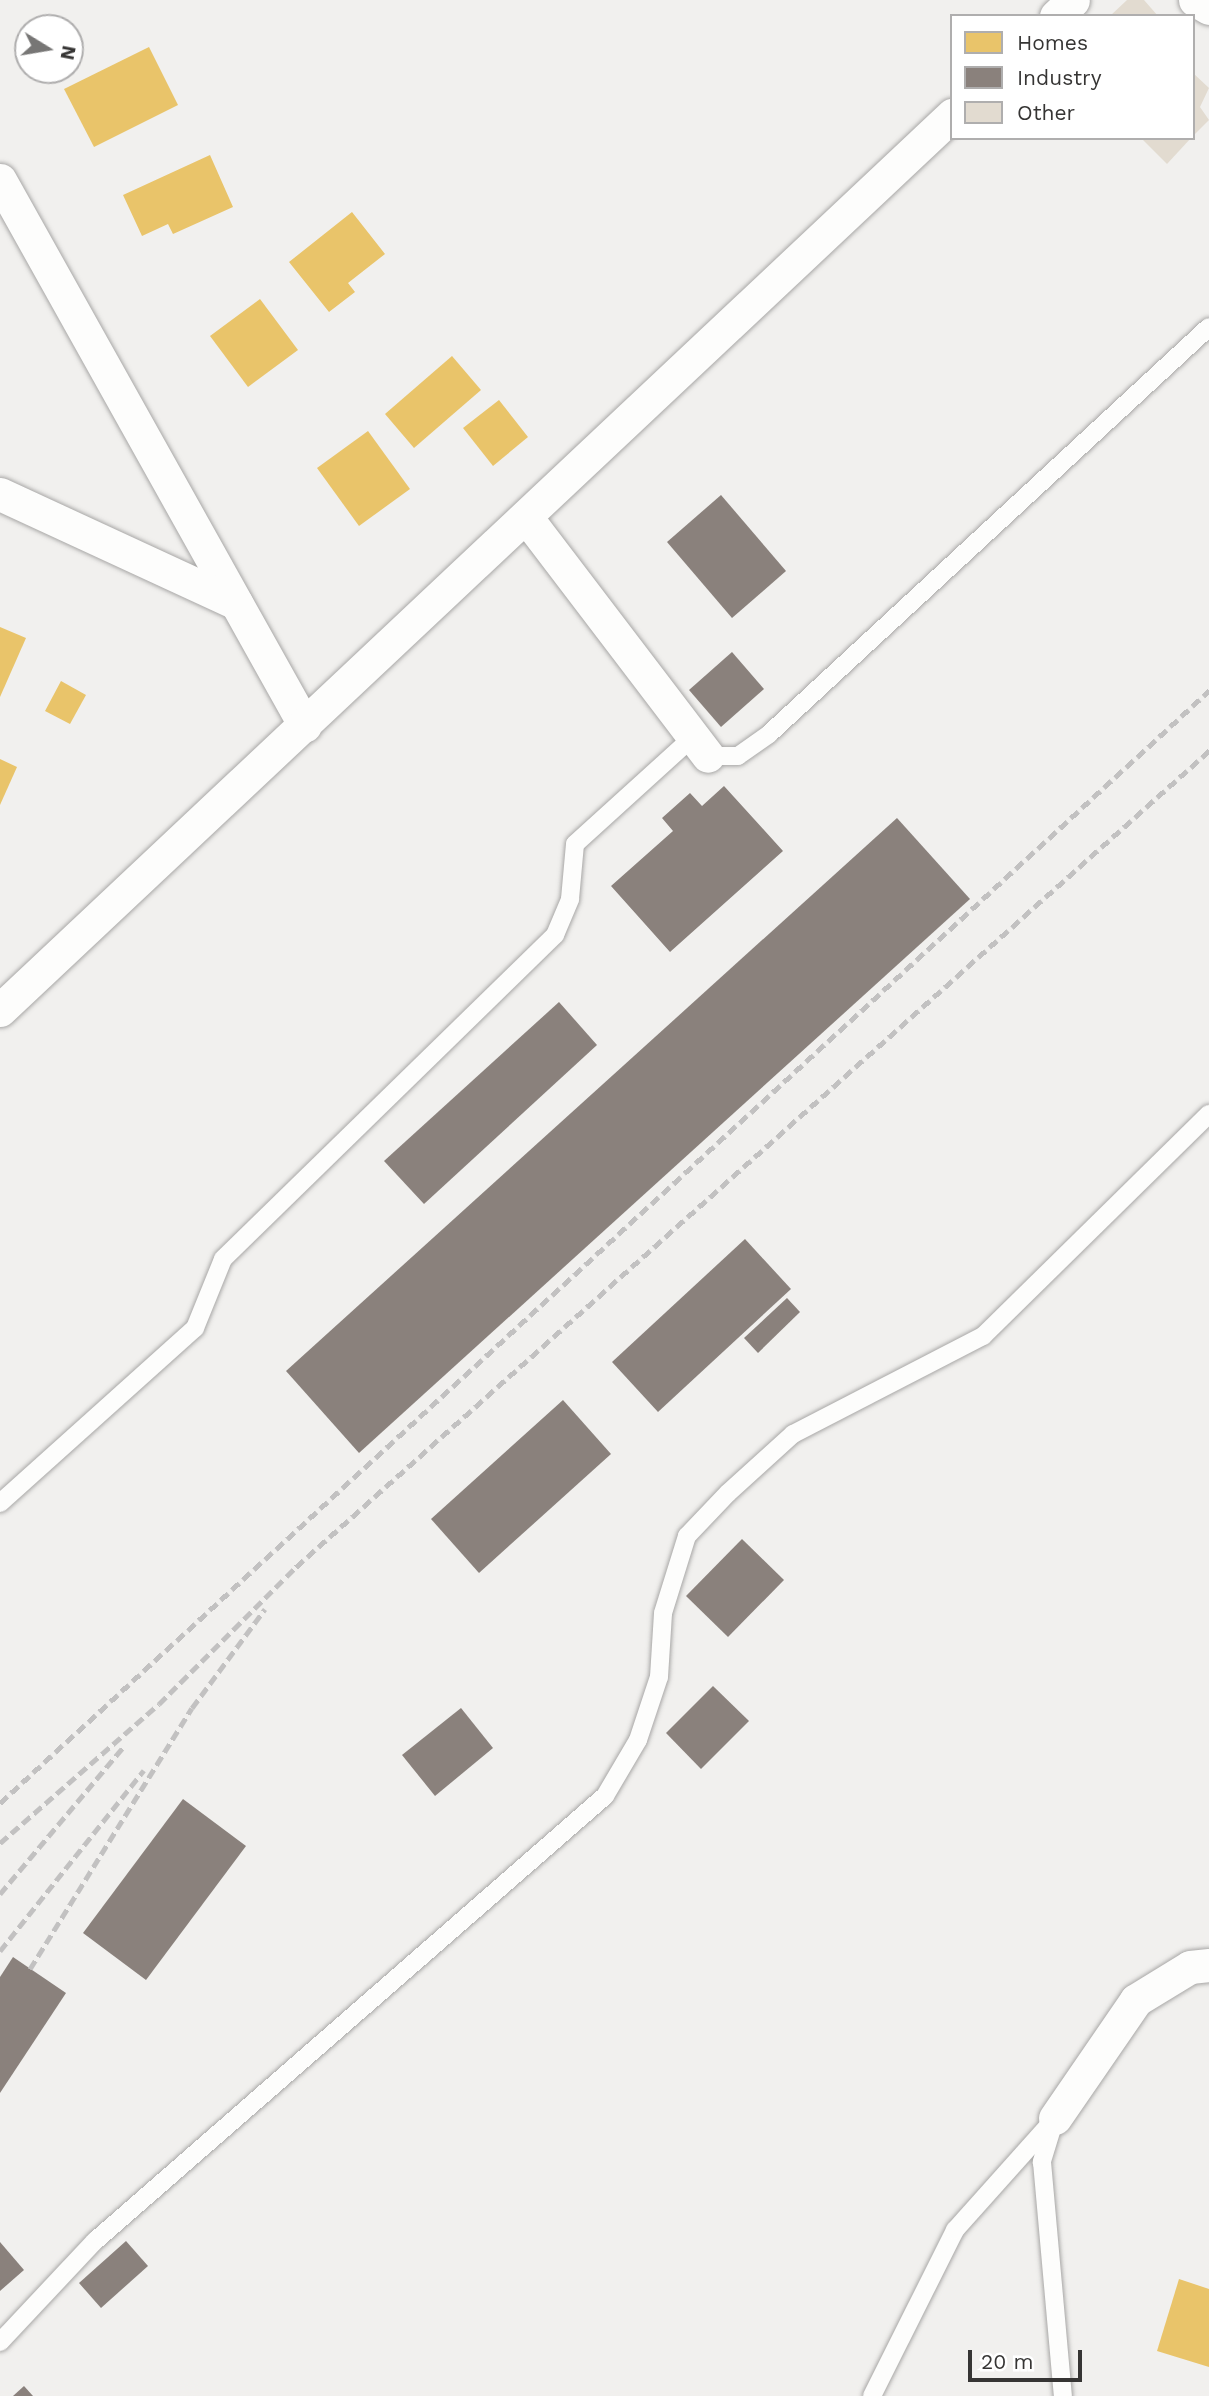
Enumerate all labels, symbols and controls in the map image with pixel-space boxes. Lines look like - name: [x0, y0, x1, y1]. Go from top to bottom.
- north arrow: [14, 14, 84, 84]
- legend: [950, 14, 1195, 140]
- text: Homes: [1017, 30, 1088, 55]
- text: N: [56, 44, 81, 62]
- text: Industry: [1017, 65, 1102, 90]
- text: Other: [1017, 100, 1075, 125]
- scale bar: [971, 2336, 1085, 2380]
- text: 20 m: [981, 2349, 1033, 2374]

